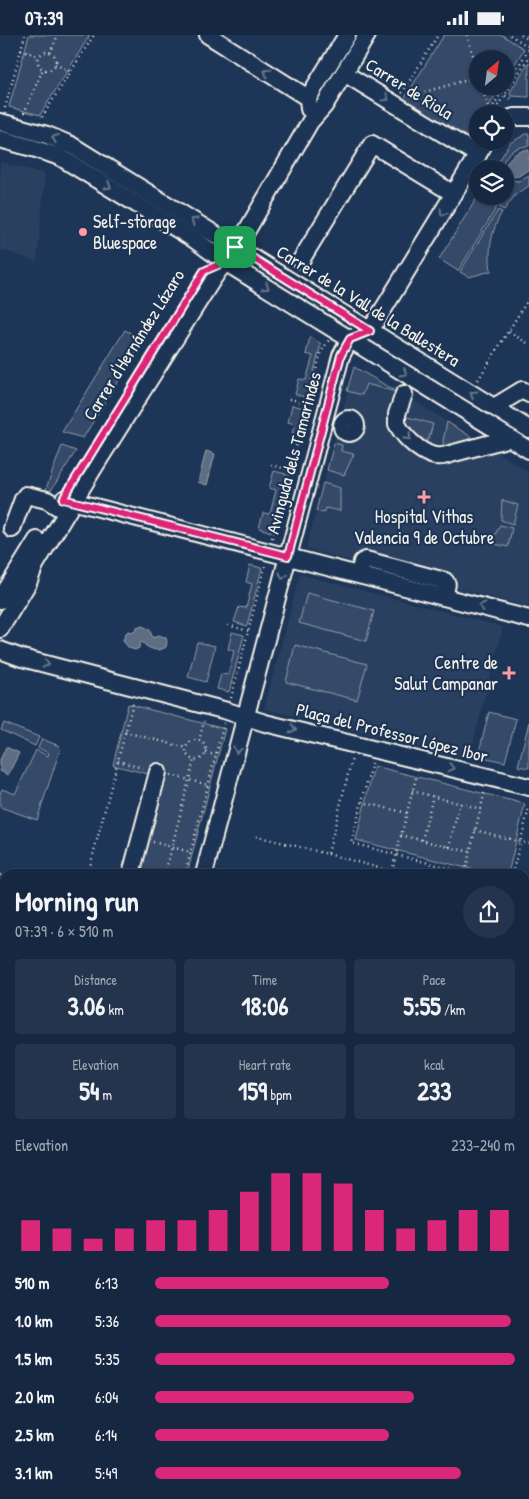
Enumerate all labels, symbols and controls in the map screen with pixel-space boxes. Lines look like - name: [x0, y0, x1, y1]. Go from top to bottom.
- text: 07:39: [25, 5, 63, 31]
- north arrow: [469, 50, 514, 95]
- map controls: [469, 50, 514, 205]
- street label: Carrer de Riola: [361, 52, 458, 125]
- one-way arrow: [263, 69, 272, 78]
- one-way arrow: [380, 92, 389, 101]
- button: locate: [469, 105, 514, 150]
- one-way arrow: [51, 134, 60, 144]
- button: layers: [469, 160, 514, 205]
- one-way arrow: [103, 180, 112, 190]
- one-way arrow: [440, 207, 449, 216]
- place label: Self-storage Bluespace: [93, 209, 176, 255]
- one-way arrow: [191, 218, 200, 227]
- marker: Self-storage Bluespace: [77, 226, 89, 238]
- pin: [214, 226, 256, 268]
- icon: arrive: [221, 233, 249, 261]
- street label: Carrer de la Vall de la Ballestera: [272, 239, 465, 372]
- street label: Carrer d'Hernández Lázaro: [77, 265, 190, 425]
- one-way arrow: [261, 281, 270, 291]
- one-way arrow: [399, 367, 408, 377]
- street label: Avinguda dels Tamarindes: [260, 369, 327, 537]
- one-way arrow: [469, 391, 478, 400]
- one-way arrow: [402, 432, 411, 441]
- marker: Hospital Vithas Valencia 9 de Octubre: [417, 490, 431, 504]
- place label: Hospital Vithas Valencia 9 de Octubre: [354, 504, 494, 550]
- one-way arrow: [278, 571, 289, 580]
- one-way arrow: [478, 602, 486, 612]
- place label: Centre de Salut Campanar: [394, 650, 498, 696]
- one-way arrow: [42, 658, 51, 669]
- marker: Centre de Salut Campanar: [502, 666, 516, 680]
- street label: Plaça del Professor López Ibor: [294, 697, 491, 768]
- one-way arrow: [288, 723, 297, 734]
- one-way arrow: [232, 745, 242, 753]
- one-way arrow: [446, 762, 455, 773]
- text: Morning run: [15, 882, 139, 920]
- button: share: [463, 886, 515, 938]
- text: 07:39 · 6 × 510 m: [15, 920, 113, 942]
- text: Distance: [74, 970, 117, 989]
- text: Time: [253, 970, 277, 989]
- text: Pace: [423, 970, 446, 989]
- text: 3.06: [68, 989, 105, 1023]
- text: 18:06: [242, 989, 288, 1023]
- text: 5:55: [403, 989, 441, 1023]
- text: km: [105, 1000, 124, 1019]
- text: /km: [441, 1000, 465, 1019]
- text: Elevation: [72, 1055, 119, 1074]
- text: Heart rate: [239, 1055, 291, 1074]
- text: kcal: [424, 1055, 445, 1074]
- text: 54: [79, 1074, 99, 1108]
- text: 159: [238, 1074, 267, 1108]
- text: 233: [417, 1074, 451, 1108]
- text: m: [99, 1085, 112, 1104]
- text: bpm: [267, 1085, 292, 1104]
- text: Elevation: [15, 1134, 68, 1156]
- text: 233–240 m: [451, 1134, 515, 1156]
- text: 510 m: [15, 1272, 49, 1294]
- text: 6:13: [95, 1272, 118, 1294]
- text: 1.0 km: [15, 1310, 53, 1332]
- text: 5:36: [95, 1310, 119, 1332]
- text: 1.5 km: [15, 1348, 52, 1370]
- text: 5:35: [95, 1348, 119, 1370]
- text: 2.0 km: [15, 1386, 54, 1408]
- text: 6:04: [95, 1386, 118, 1408]
- text: 2.5 km: [15, 1424, 54, 1446]
- text: 6:14: [95, 1424, 117, 1446]
- text: 3.1 km: [15, 1462, 53, 1484]
- text: 5:49: [95, 1462, 117, 1484]

